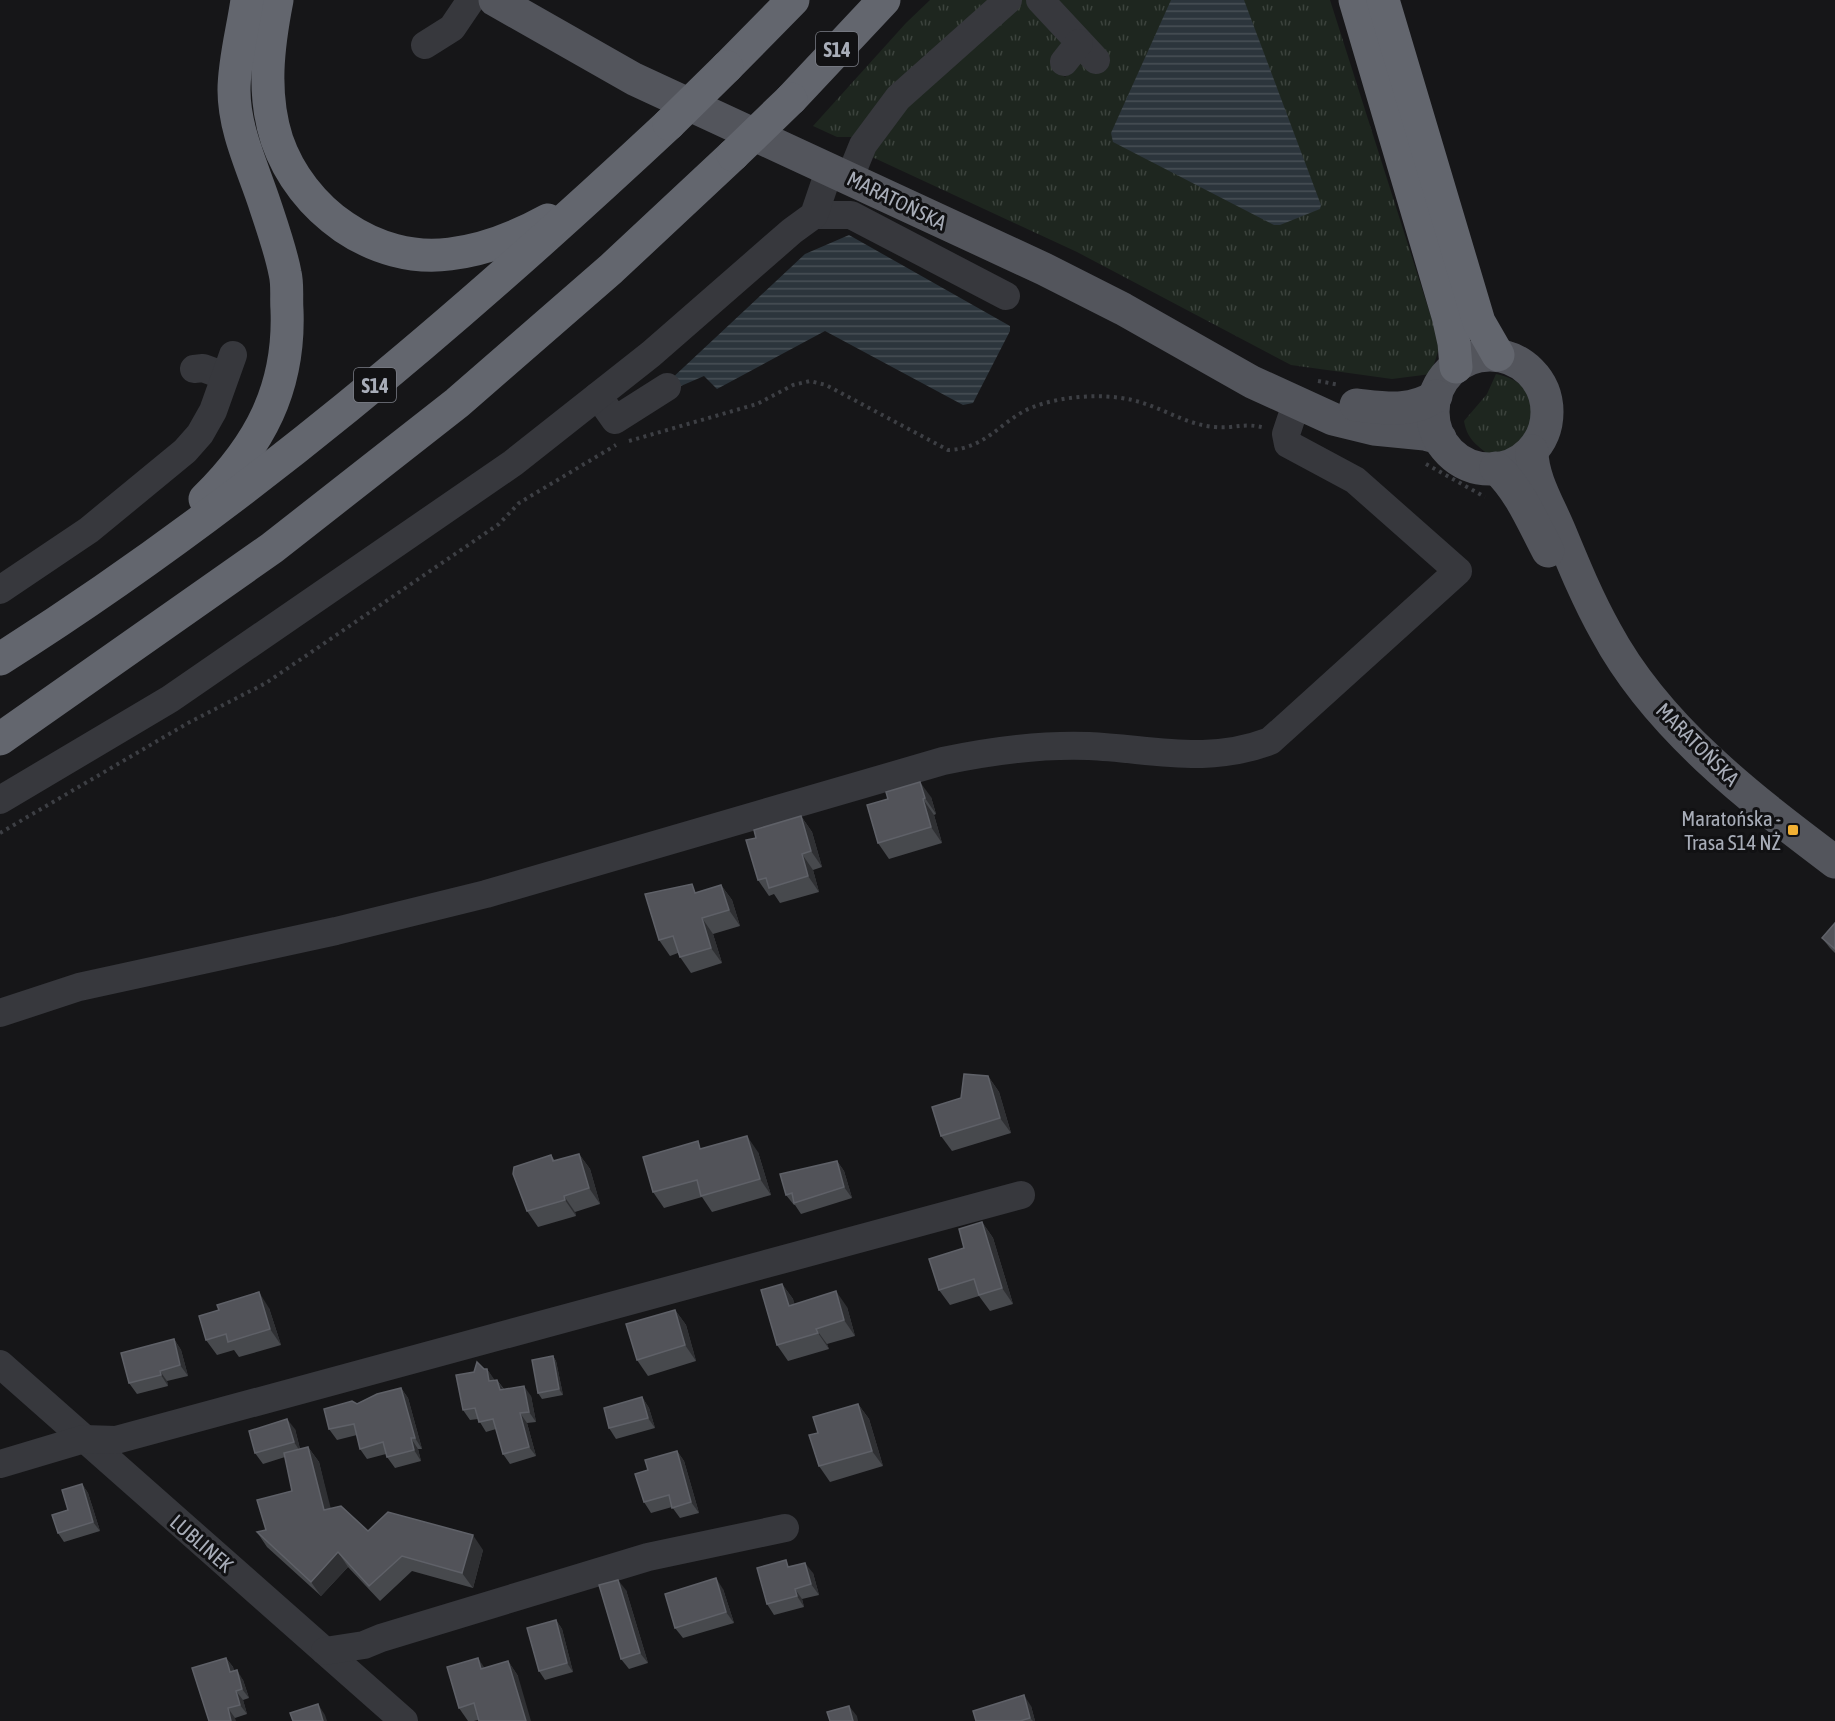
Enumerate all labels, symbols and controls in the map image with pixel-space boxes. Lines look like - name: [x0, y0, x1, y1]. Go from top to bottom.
- road number: S14: [816, 32, 858, 66]
- street label: MARATOŃSKA: [844, 166, 951, 235]
- road number: S14: [354, 368, 396, 402]
- street label: MARATOŃSKA: [1652, 698, 1745, 791]
- place label: Maratońska - Trasa S14 NŻ: [1681, 806, 1781, 854]
- marker: Maratońska - Trasa S14 NŻ: [1786, 823, 1800, 837]
- street label: LUBLINEK: [166, 1509, 239, 1577]

